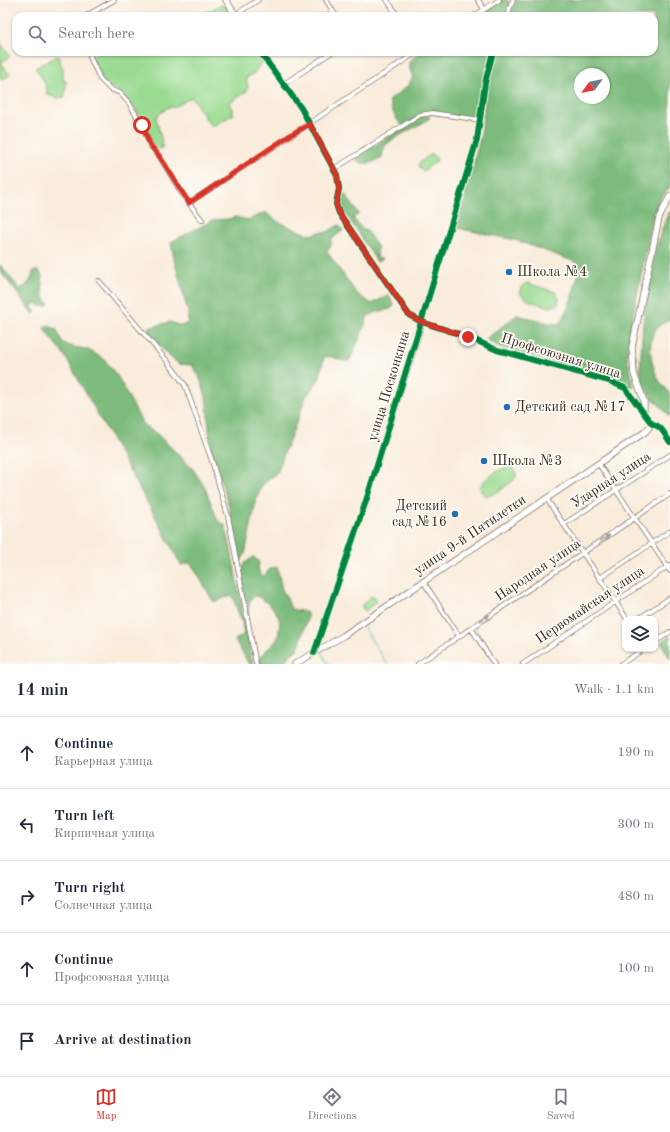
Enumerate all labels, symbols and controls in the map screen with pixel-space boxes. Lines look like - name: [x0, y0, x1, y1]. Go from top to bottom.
- search box: [12, 12, 658, 56]
- icon: search: [26, 23, 48, 45]
- text: Search here: [58, 27, 135, 42]
- north arrow: [574, 68, 610, 104]
- route start: [133, 116, 151, 134]
- place label: Школа №4: [517, 265, 587, 279]
- marker: Школа №4: [504, 267, 514, 277]
- route end: [459, 328, 477, 346]
- street label: улица Посконкина: [366, 329, 412, 443]
- street label: Профсоюзная улица: [499, 331, 623, 382]
- place label: Детский сад №17: [515, 400, 626, 414]
- marker: Детский сад №17: [502, 402, 512, 412]
- street label: Ударная улица: [569, 449, 653, 511]
- place label: Школа №3: [492, 454, 562, 468]
- marker: Школа №3: [479, 456, 489, 466]
- street label: улица 9-й Пятилетки: [412, 492, 528, 578]
- place label: Детский сад №16: [392, 499, 447, 529]
- marker: Детский сад №16: [450, 509, 460, 519]
- one-way arrow: [599, 535, 611, 542]
- street label: Народная улица: [493, 536, 584, 604]
- street label: Первомайская улица: [533, 563, 647, 647]
- one-way arrow: [480, 614, 490, 622]
- map controls: [622, 616, 658, 652]
- button: layers: [622, 616, 658, 652]
- text: 14 min: [16, 682, 69, 699]
- text: Walk · 1.1 km: [574, 683, 654, 696]
- text: Continue: [54, 737, 113, 752]
- icon: ahead: [16, 742, 38, 764]
- text: 190 m: [617, 746, 654, 759]
- text: Карьерная улица: [54, 755, 153, 768]
- text: Turn left: [54, 809, 114, 824]
- icon: left: [16, 814, 38, 836]
- text: 300 m: [617, 818, 654, 831]
- text: Кирпичная улица: [54, 827, 155, 840]
- text: Turn right: [54, 881, 125, 896]
- icon: right: [16, 886, 38, 908]
- text: 480 m: [617, 890, 654, 903]
- text: Солнечная улица: [54, 899, 153, 912]
- text: Continue: [54, 953, 113, 968]
- icon: ahead: [16, 958, 38, 980]
- text: 100 m: [617, 962, 654, 975]
- text: Профсоюзная улица: [54, 971, 170, 984]
- icon: arrive: [16, 1030, 38, 1052]
- text: Arrive at destination: [54, 1033, 192, 1048]
- tab: Map: [95, 1086, 117, 1124]
- tab: Directions: [308, 1086, 356, 1124]
- tab: Saved: [547, 1086, 575, 1124]

